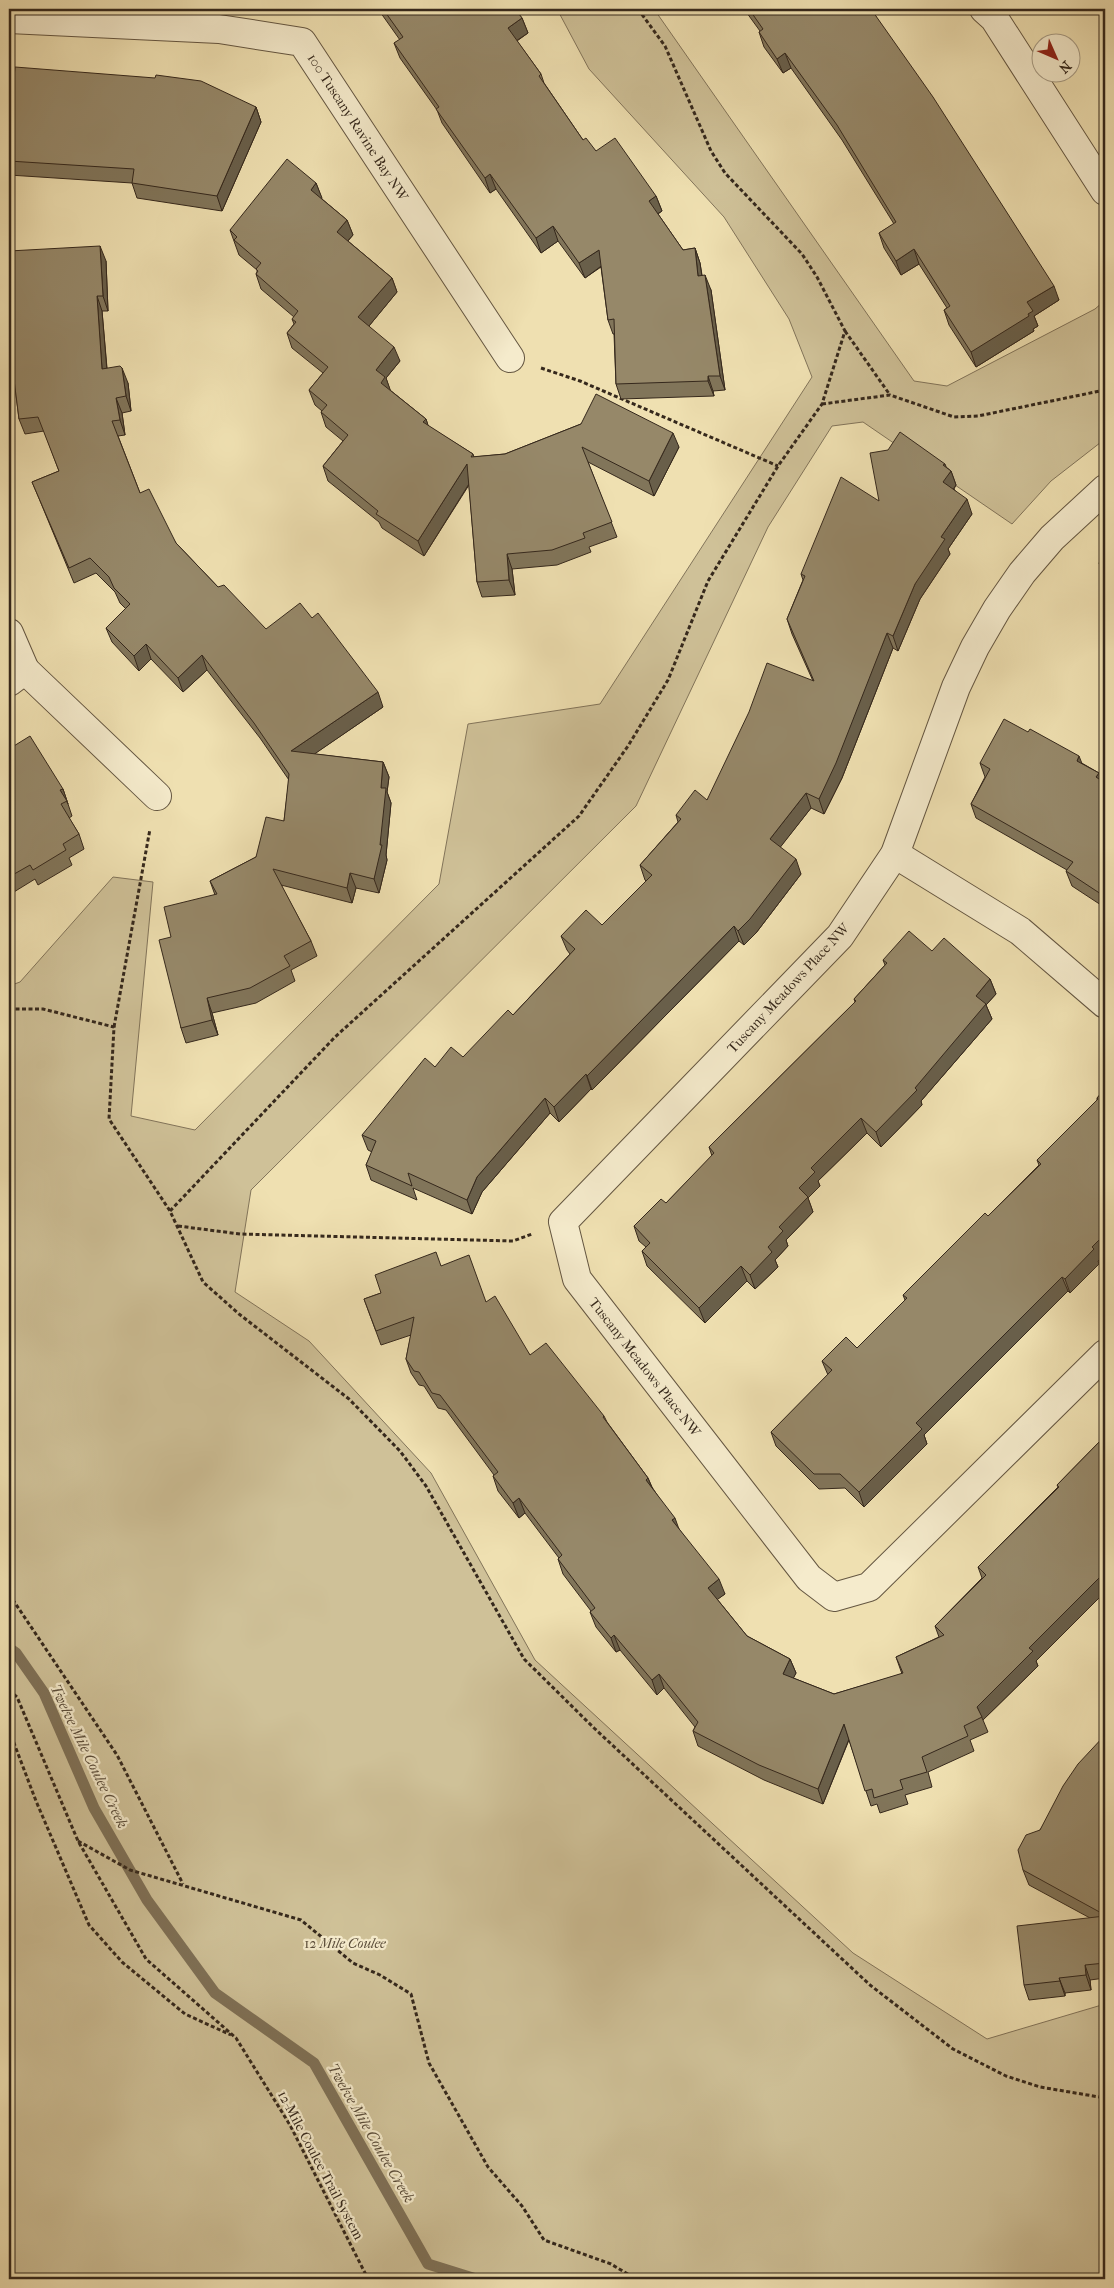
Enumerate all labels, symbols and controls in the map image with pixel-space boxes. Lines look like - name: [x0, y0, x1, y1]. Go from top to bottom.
- north arrow: [1032, 32, 1082, 82]
- street label: 100 Tuscany Ravine Bay NW: [304, 50, 412, 205]
- text: N: [1055, 57, 1075, 77]
- street label: Tuscany Meadows Place NW: [724, 919, 854, 1057]
- street label: Tuscany Meadows Place NW: [585, 1295, 705, 1441]
- water label: Twelve Mile Coulee Creek: [46, 1681, 132, 1831]
- park label: 12 Mile Coulee: [304, 1935, 386, 1952]
- water label: Twelve Mile Coulee Creek: [324, 2060, 418, 2206]
- street label: 12-Mile Coulee Trail System: [274, 2088, 367, 2243]

